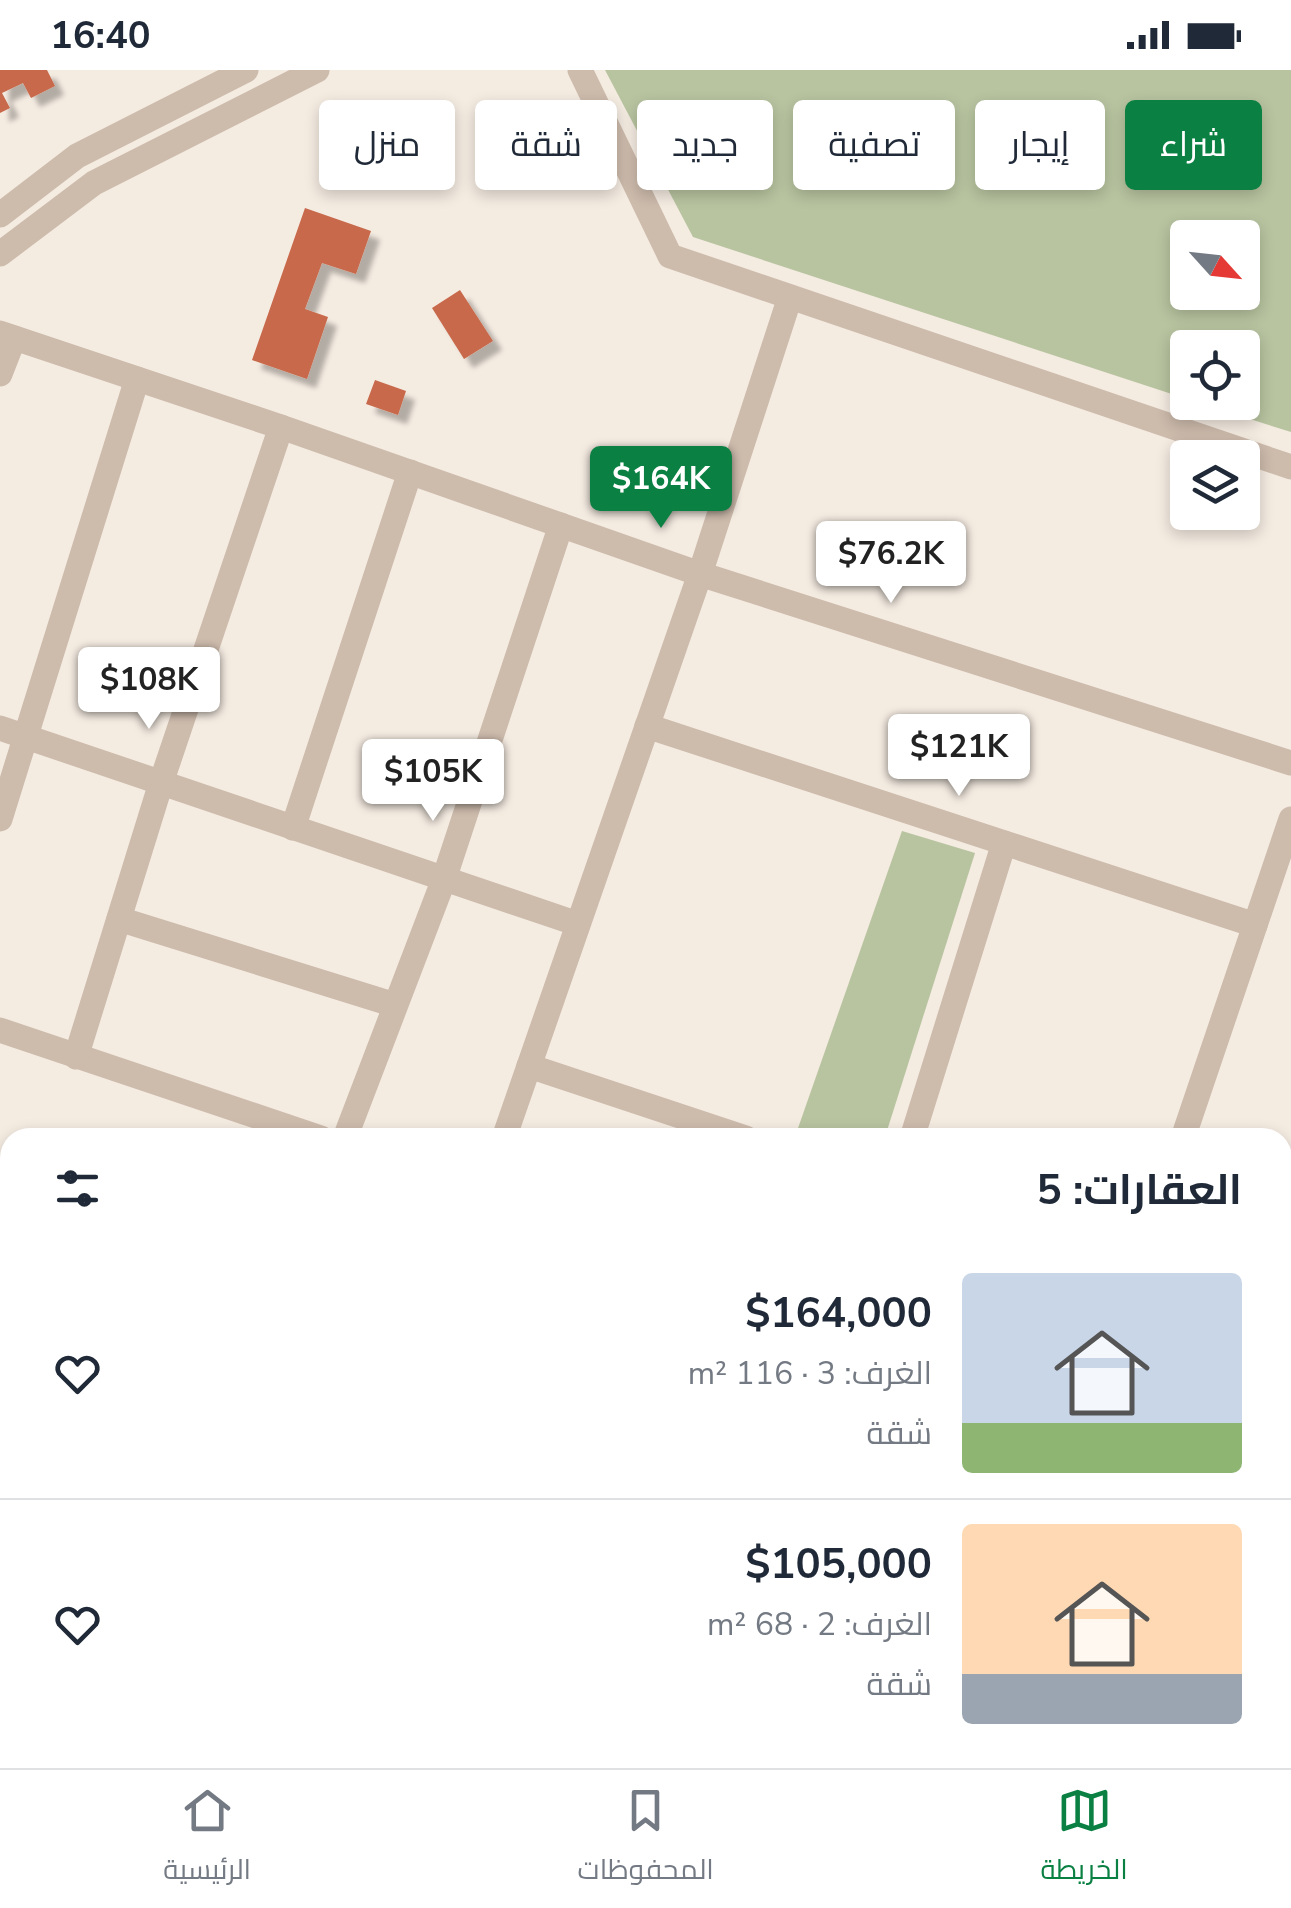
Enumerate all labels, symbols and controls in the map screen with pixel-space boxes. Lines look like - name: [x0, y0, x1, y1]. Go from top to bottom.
- text: 16:40: [50, 10, 151, 61]
- chip: منزل: [319, 100, 455, 190]
- chip: شقة: [475, 100, 617, 190]
- chip: جديد: [637, 100, 773, 190]
- chip: تصفية: [793, 100, 955, 190]
- chip: إيجار: [975, 100, 1105, 190]
- chip: شراء: [1125, 100, 1262, 190]
- north arrow: [1170, 220, 1260, 310]
- map controls: [1170, 220, 1260, 530]
- button: locate: [1170, 330, 1260, 420]
- button: layers: [1170, 440, 1260, 530]
- pin: $164K: [591, 446, 731, 531]
- text: $164K: [612, 457, 710, 500]
- pin: $76.2K: [810, 521, 972, 606]
- text: $76.2K: [838, 532, 944, 575]
- pin: $108K: [79, 647, 219, 732]
- text: $108K: [100, 658, 198, 701]
- pin: $121K: [889, 714, 1029, 799]
- text: $121K: [910, 725, 1008, 768]
- pin: $105K: [363, 739, 503, 824]
- text: $105K: [384, 750, 482, 793]
- icon: filters: [50, 1161, 105, 1216]
- text: العقارات: 5: [1037, 1162, 1242, 1219]
- text: $164,000: [745, 1285, 932, 1342]
- icon: home: [1042, 1313, 1162, 1433]
- icon: heart: [50, 1346, 105, 1401]
- text: الغرف: 3 · 116 m²: [688, 1352, 932, 1395]
- text: شقة: [867, 1412, 932, 1455]
- text: $105,000: [745, 1536, 932, 1593]
- icon: home: [1042, 1564, 1162, 1684]
- icon: heart: [50, 1597, 105, 1652]
- text: الغرف: 2 · 68 m²: [707, 1603, 932, 1646]
- text: شقة: [867, 1663, 932, 1706]
- tab: الرئيسية: [163, 1783, 251, 1895]
- tab: المحفوظات: [578, 1783, 714, 1895]
- tab: الخريطة: [1040, 1783, 1128, 1895]

